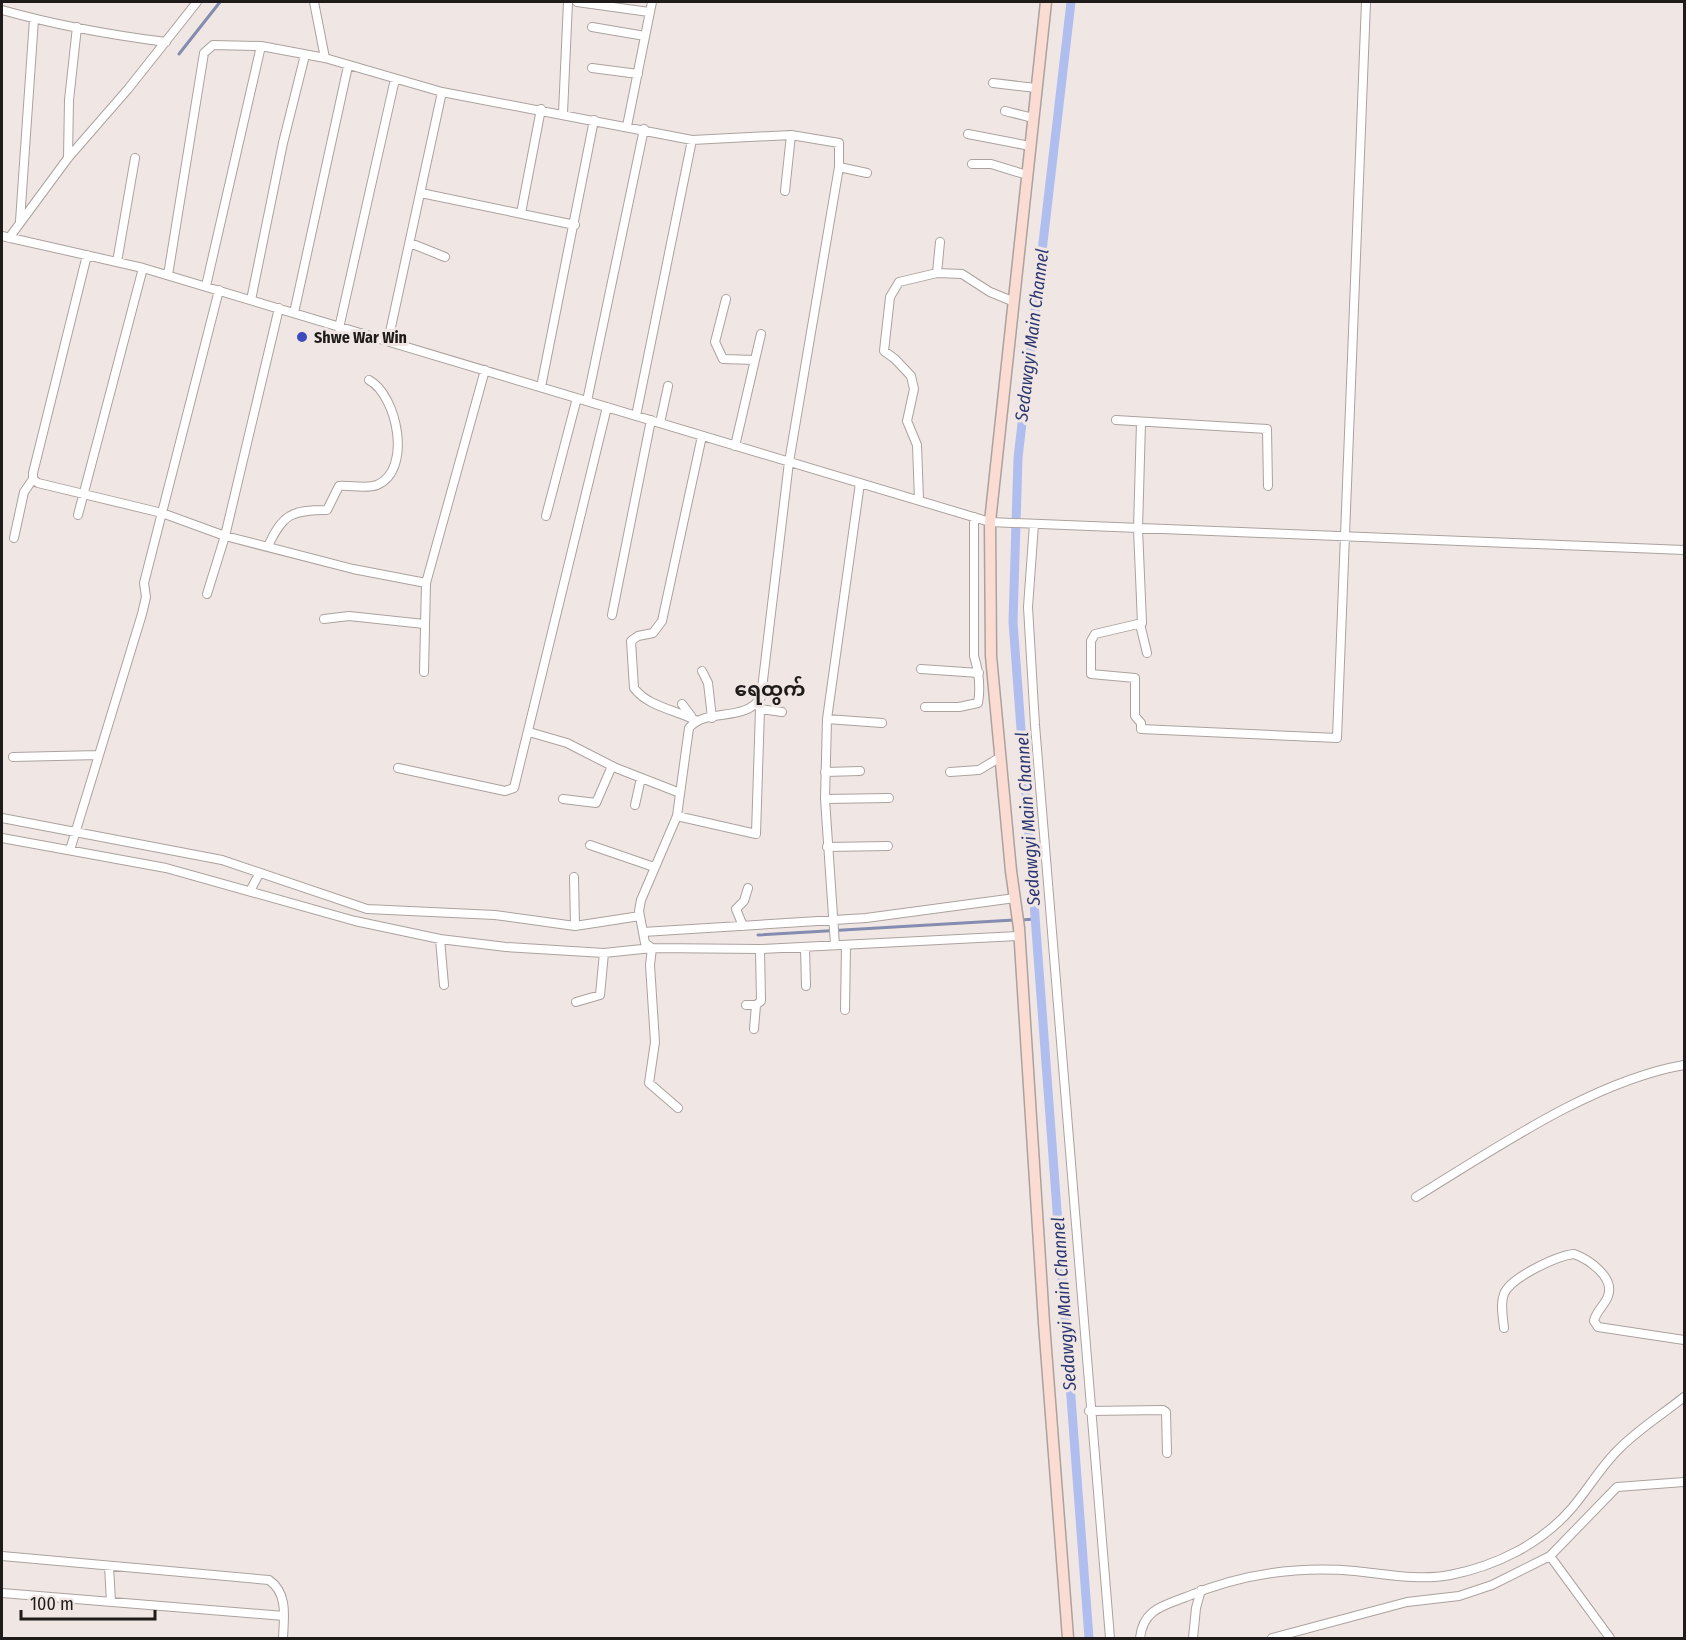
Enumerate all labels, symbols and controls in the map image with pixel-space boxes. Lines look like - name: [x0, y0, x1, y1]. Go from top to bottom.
- water label: Sedawgyi Main Channel: [1010, 247, 1054, 424]
- place label: Shwe War Win: [314, 328, 407, 347]
- marker: Shwe War Win: [295, 330, 309, 344]
- district label: ရေထွက်: [735, 676, 806, 705]
- water label: Sedawgyi Main Channel: [1011, 731, 1045, 907]
- water label: Sedawgyi Main Channel: [1047, 1216, 1081, 1392]
- scale bar: [21, 1583, 154, 1621]
- text: 100 m: [30, 1593, 74, 1615]

